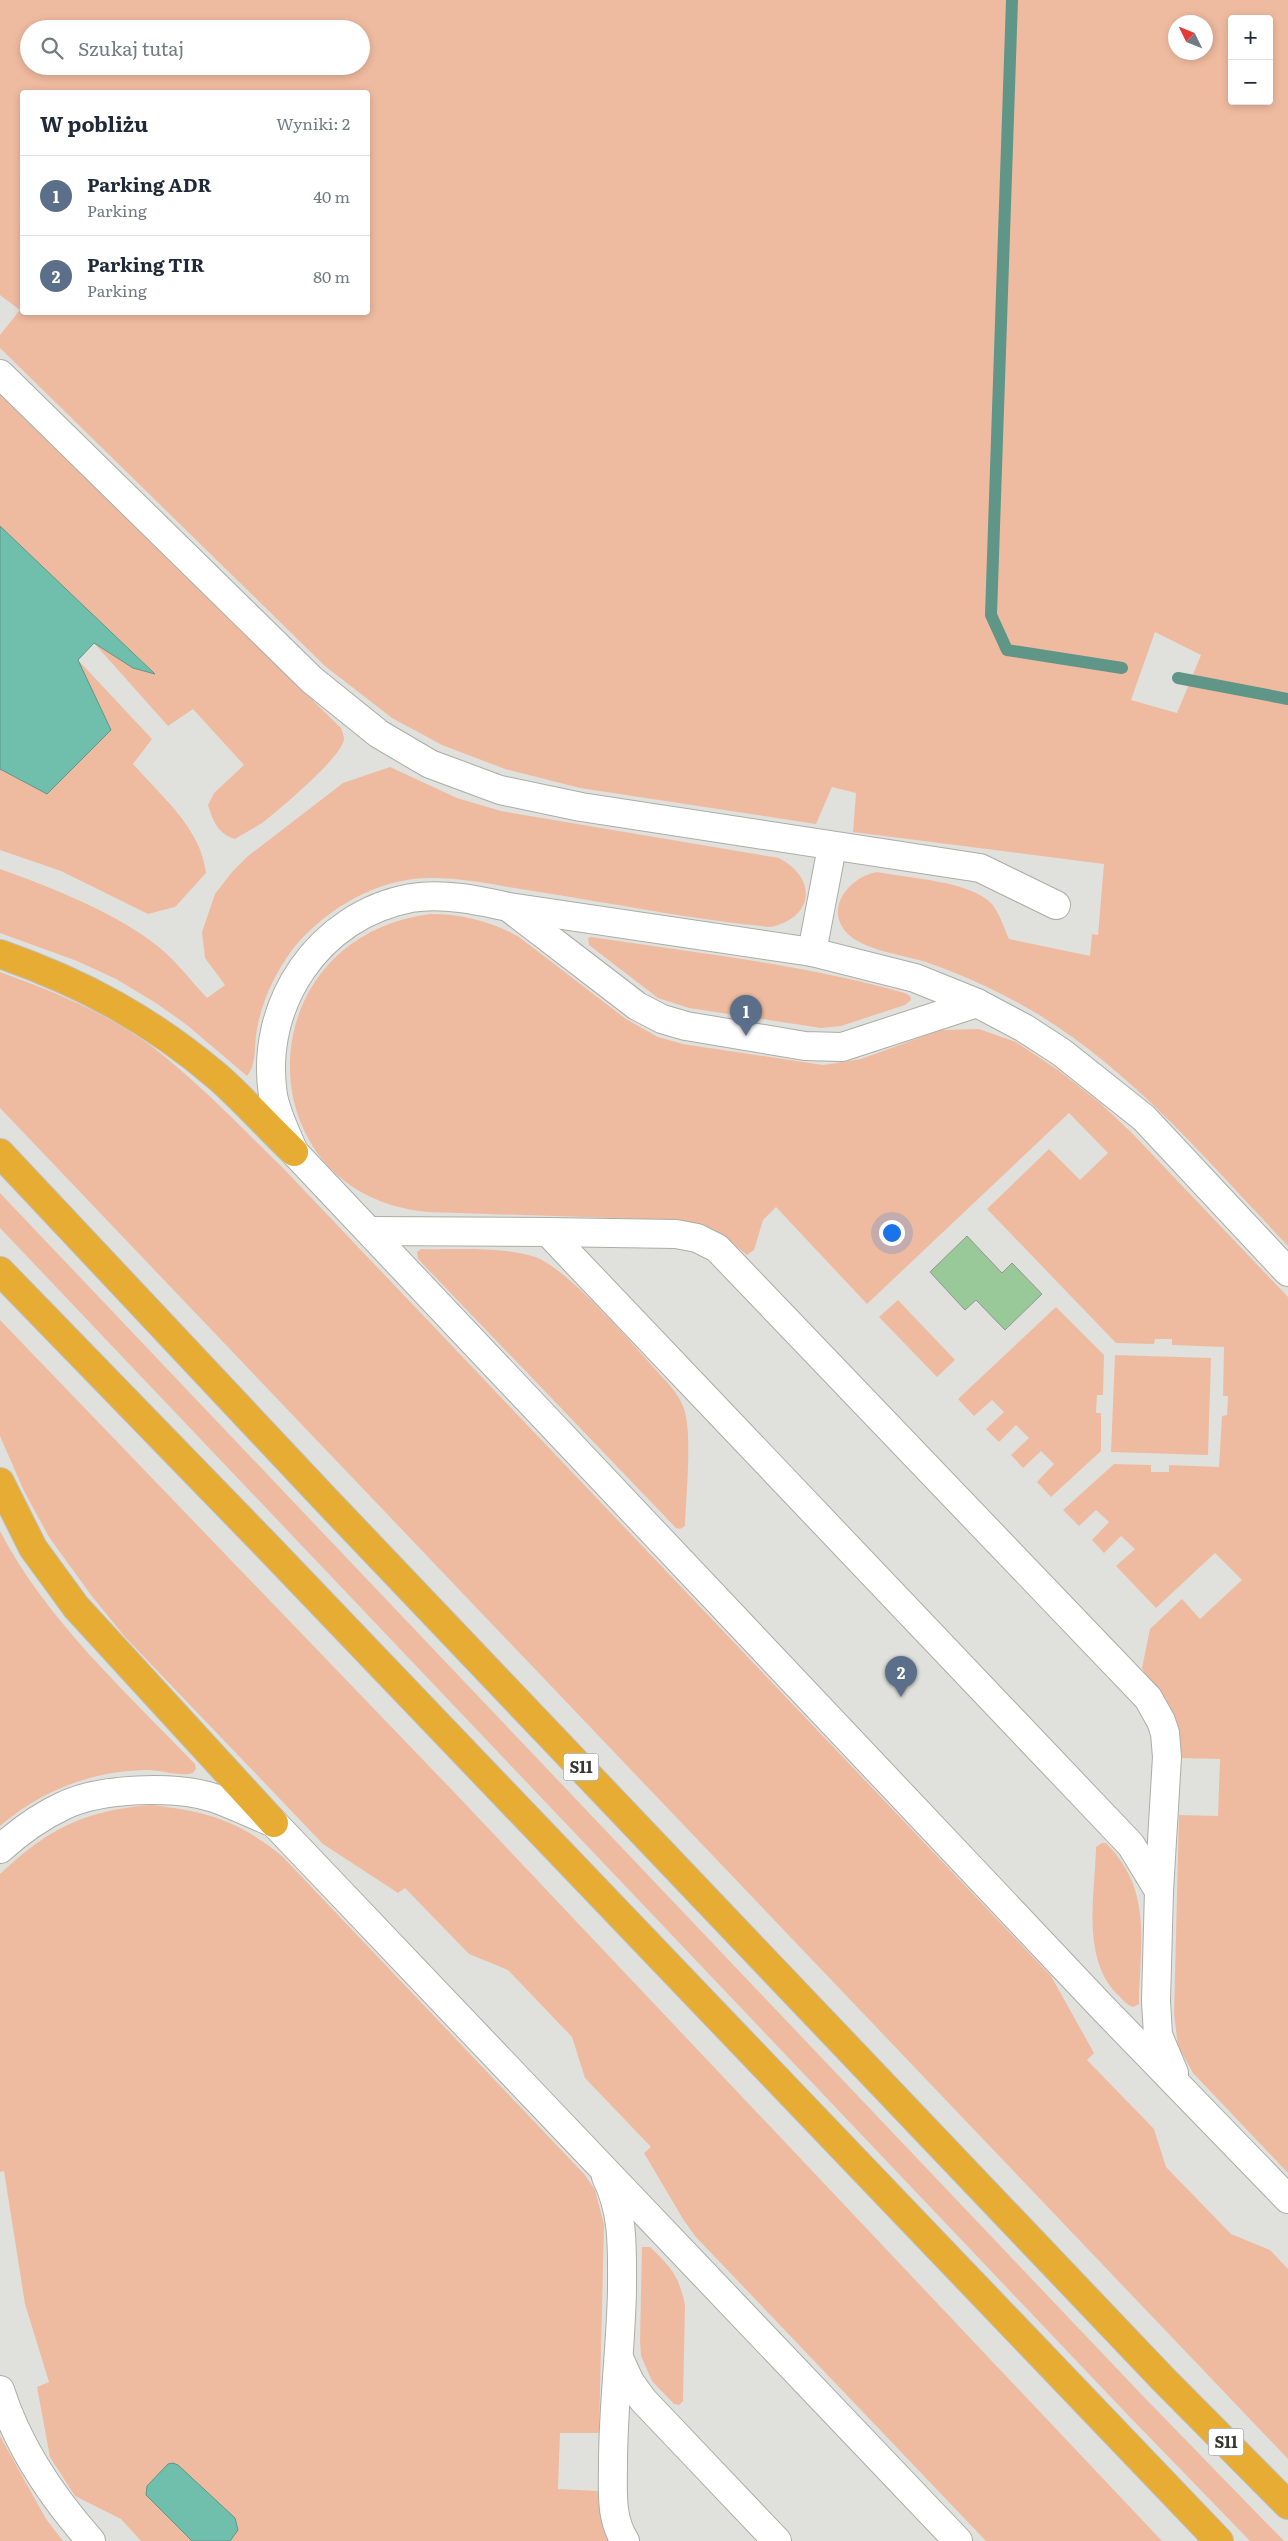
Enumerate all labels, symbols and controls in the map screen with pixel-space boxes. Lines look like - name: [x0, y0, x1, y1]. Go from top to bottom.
- north arrow: [1168, 15, 1213, 60]
- map controls: [1228, 15, 1273, 105]
- button: +: [1228, 15, 1273, 60]
- search box: [20, 20, 370, 75]
- icon: search: [38, 34, 66, 62]
- text: Szukaj tutaj: [78, 34, 184, 62]
- button: −: [1228, 60, 1273, 105]
- text: W pobliżu: [40, 107, 148, 138]
- text: Wyniki: 2: [276, 111, 350, 135]
- text: Parking ADR: [87, 170, 212, 198]
- text: 1: [53, 184, 59, 208]
- text: 40 m: [313, 184, 350, 208]
- text: Parking: [87, 198, 147, 222]
- text: Parking TIR: [87, 250, 205, 278]
- text: 2: [52, 264, 60, 288]
- text: 80 m: [313, 264, 350, 288]
- text: Parking: [87, 278, 147, 302]
- pin: 1: [730, 995, 762, 1036]
- your location: [879, 1220, 905, 1246]
- pin: 2: [885, 1656, 917, 1697]
- road number: S11: [564, 1754, 598, 1780]
- road number: S11: [1208, 2428, 1244, 2456]

